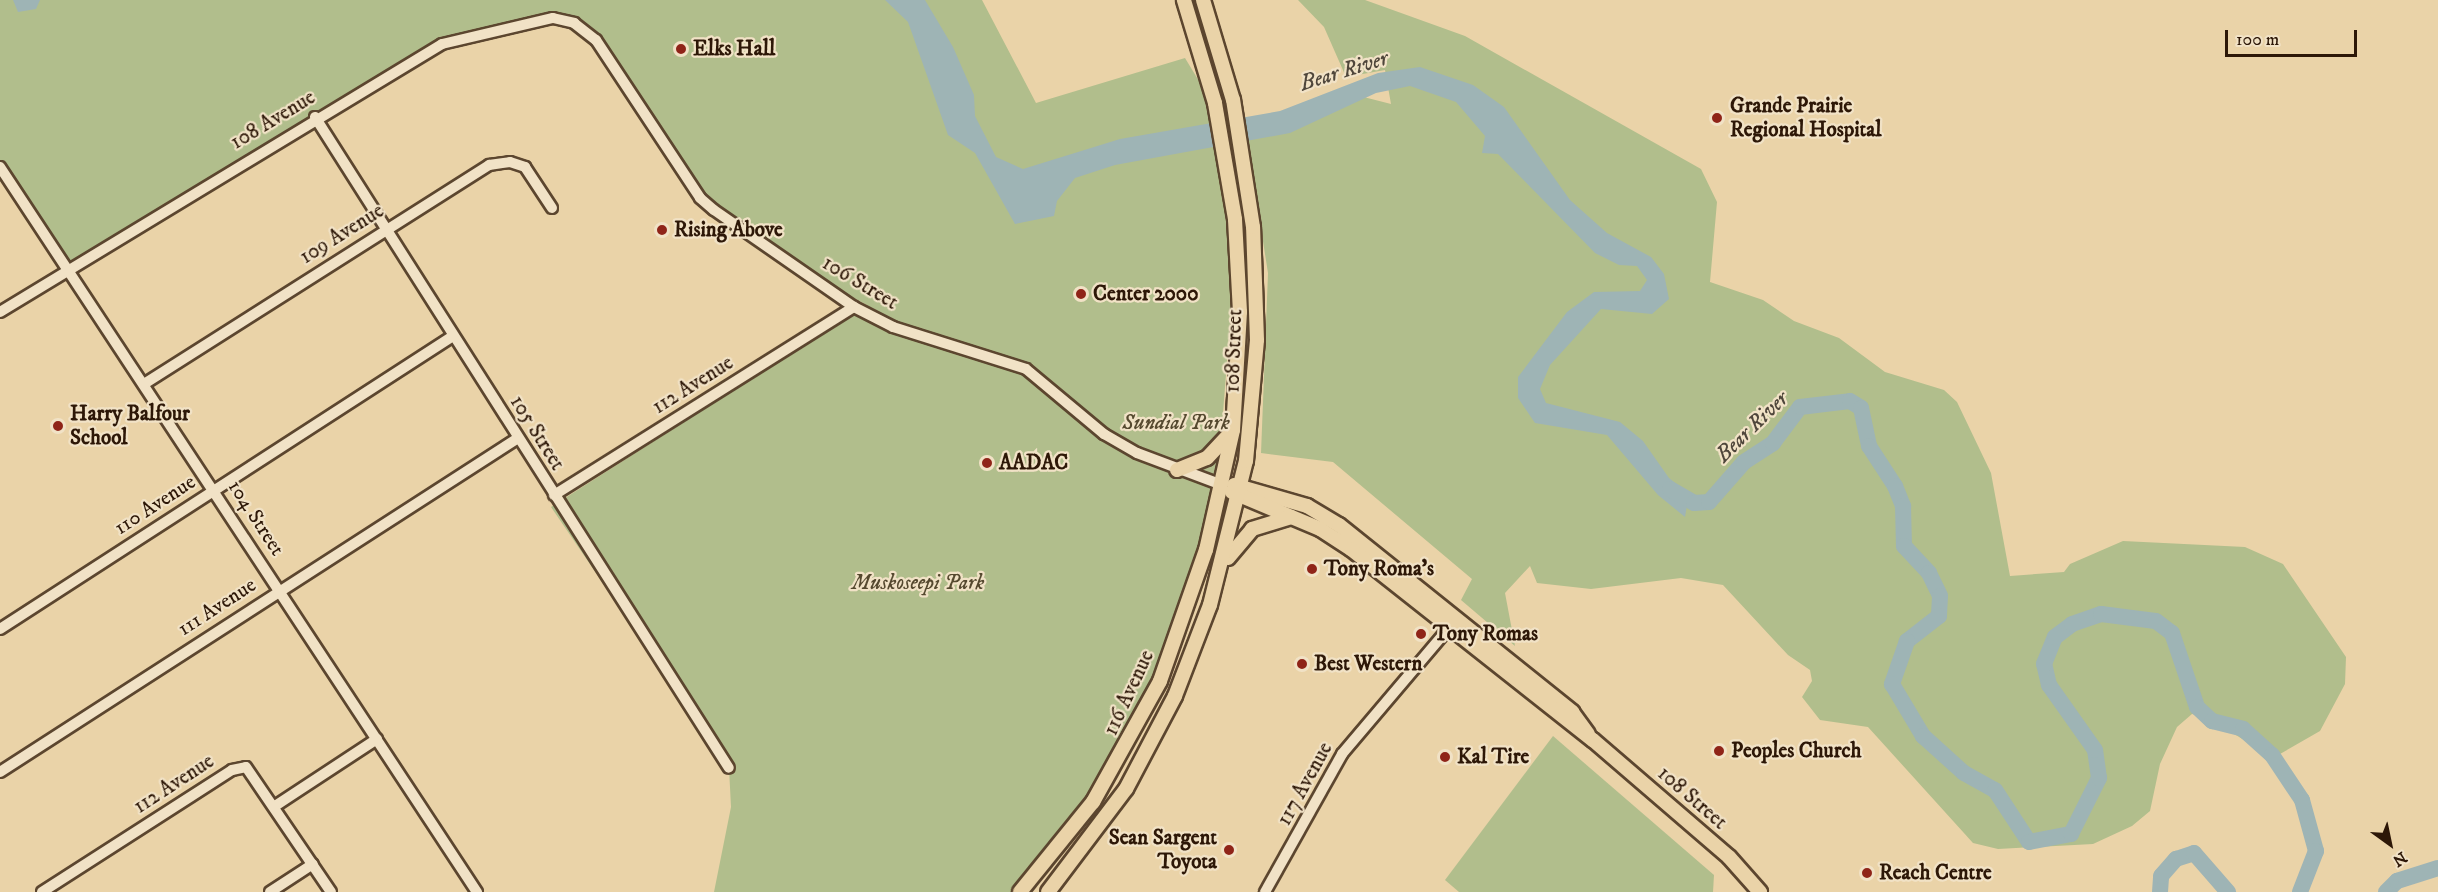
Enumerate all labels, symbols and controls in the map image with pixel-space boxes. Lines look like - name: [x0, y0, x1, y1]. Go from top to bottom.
- scale bar: [2228, 18, 2360, 56]
- text: 100 m: [2236, 29, 2279, 51]
- place label: Elks Hall: [693, 36, 775, 62]
- marker: Elks Hall: [674, 42, 688, 56]
- water label: Bear River: [1297, 45, 1391, 97]
- street label: 108 Avenue: [226, 85, 320, 155]
- place label: Grande Prairie Regional Hospital: [1730, 93, 1881, 143]
- marker: Grande Prairie Regional Hospital: [1708, 109, 1726, 127]
- street label: 109 Avenue: [295, 198, 389, 270]
- place label: Rising Above: [674, 217, 783, 243]
- marker: Rising Above: [655, 223, 669, 237]
- street label: 106 Street: [817, 251, 903, 315]
- place label: Center 2000: [1093, 281, 1198, 307]
- marker: Center 2000: [1074, 287, 1088, 301]
- street label: 108 Street: [1220, 309, 1248, 393]
- street label: 112 Avenue: [648, 350, 738, 420]
- water label: Bear River: [1710, 386, 1794, 468]
- street label: 105 Street: [504, 391, 570, 475]
- place label: Harry Balfour School: [70, 401, 190, 451]
- park label: Sundial Park: [1122, 410, 1230, 436]
- marker: Harry Balfour School: [51, 419, 65, 433]
- place label: AADAC: [999, 450, 1068, 476]
- marker: AADAC: [980, 456, 994, 470]
- street label: 110 Avenue: [110, 469, 200, 541]
- street label: 104 Street: [222, 475, 290, 561]
- place label: Tony Roma's: [1324, 556, 1434, 582]
- marker: Tony Roma's: [1305, 562, 1319, 576]
- park label: Muskoseepi Park: [852, 570, 984, 596]
- street label: 111 Avenue: [173, 572, 261, 642]
- place label: Tony Romas: [1433, 621, 1538, 647]
- marker: Tony Romas: [1414, 627, 1428, 641]
- street label: 116 Avenue: [1098, 646, 1160, 740]
- place label: Best Western: [1314, 651, 1422, 677]
- marker: Best Western: [1295, 657, 1309, 671]
- street label: 117 Avenue: [1272, 738, 1338, 830]
- place label: Peoples Church: [1731, 738, 1861, 764]
- place label: Kal Tire: [1457, 744, 1529, 770]
- marker: Peoples Church: [1712, 744, 1726, 758]
- street label: 112 Avenue: [129, 749, 219, 819]
- marker: Kal Tire: [1438, 750, 1452, 764]
- street label: 108 Street: [1652, 761, 1732, 835]
- north arrow: [2360, 814, 2420, 874]
- place label: Sean Sargent Toyota: [1109, 825, 1217, 875]
- marker: Sean Sargent Toyota: [1222, 843, 1236, 857]
- text: N: [2389, 847, 2411, 871]
- place label: Reach Centre: [1879, 860, 1992, 886]
- marker: Reach Centre: [1860, 866, 1874, 880]

